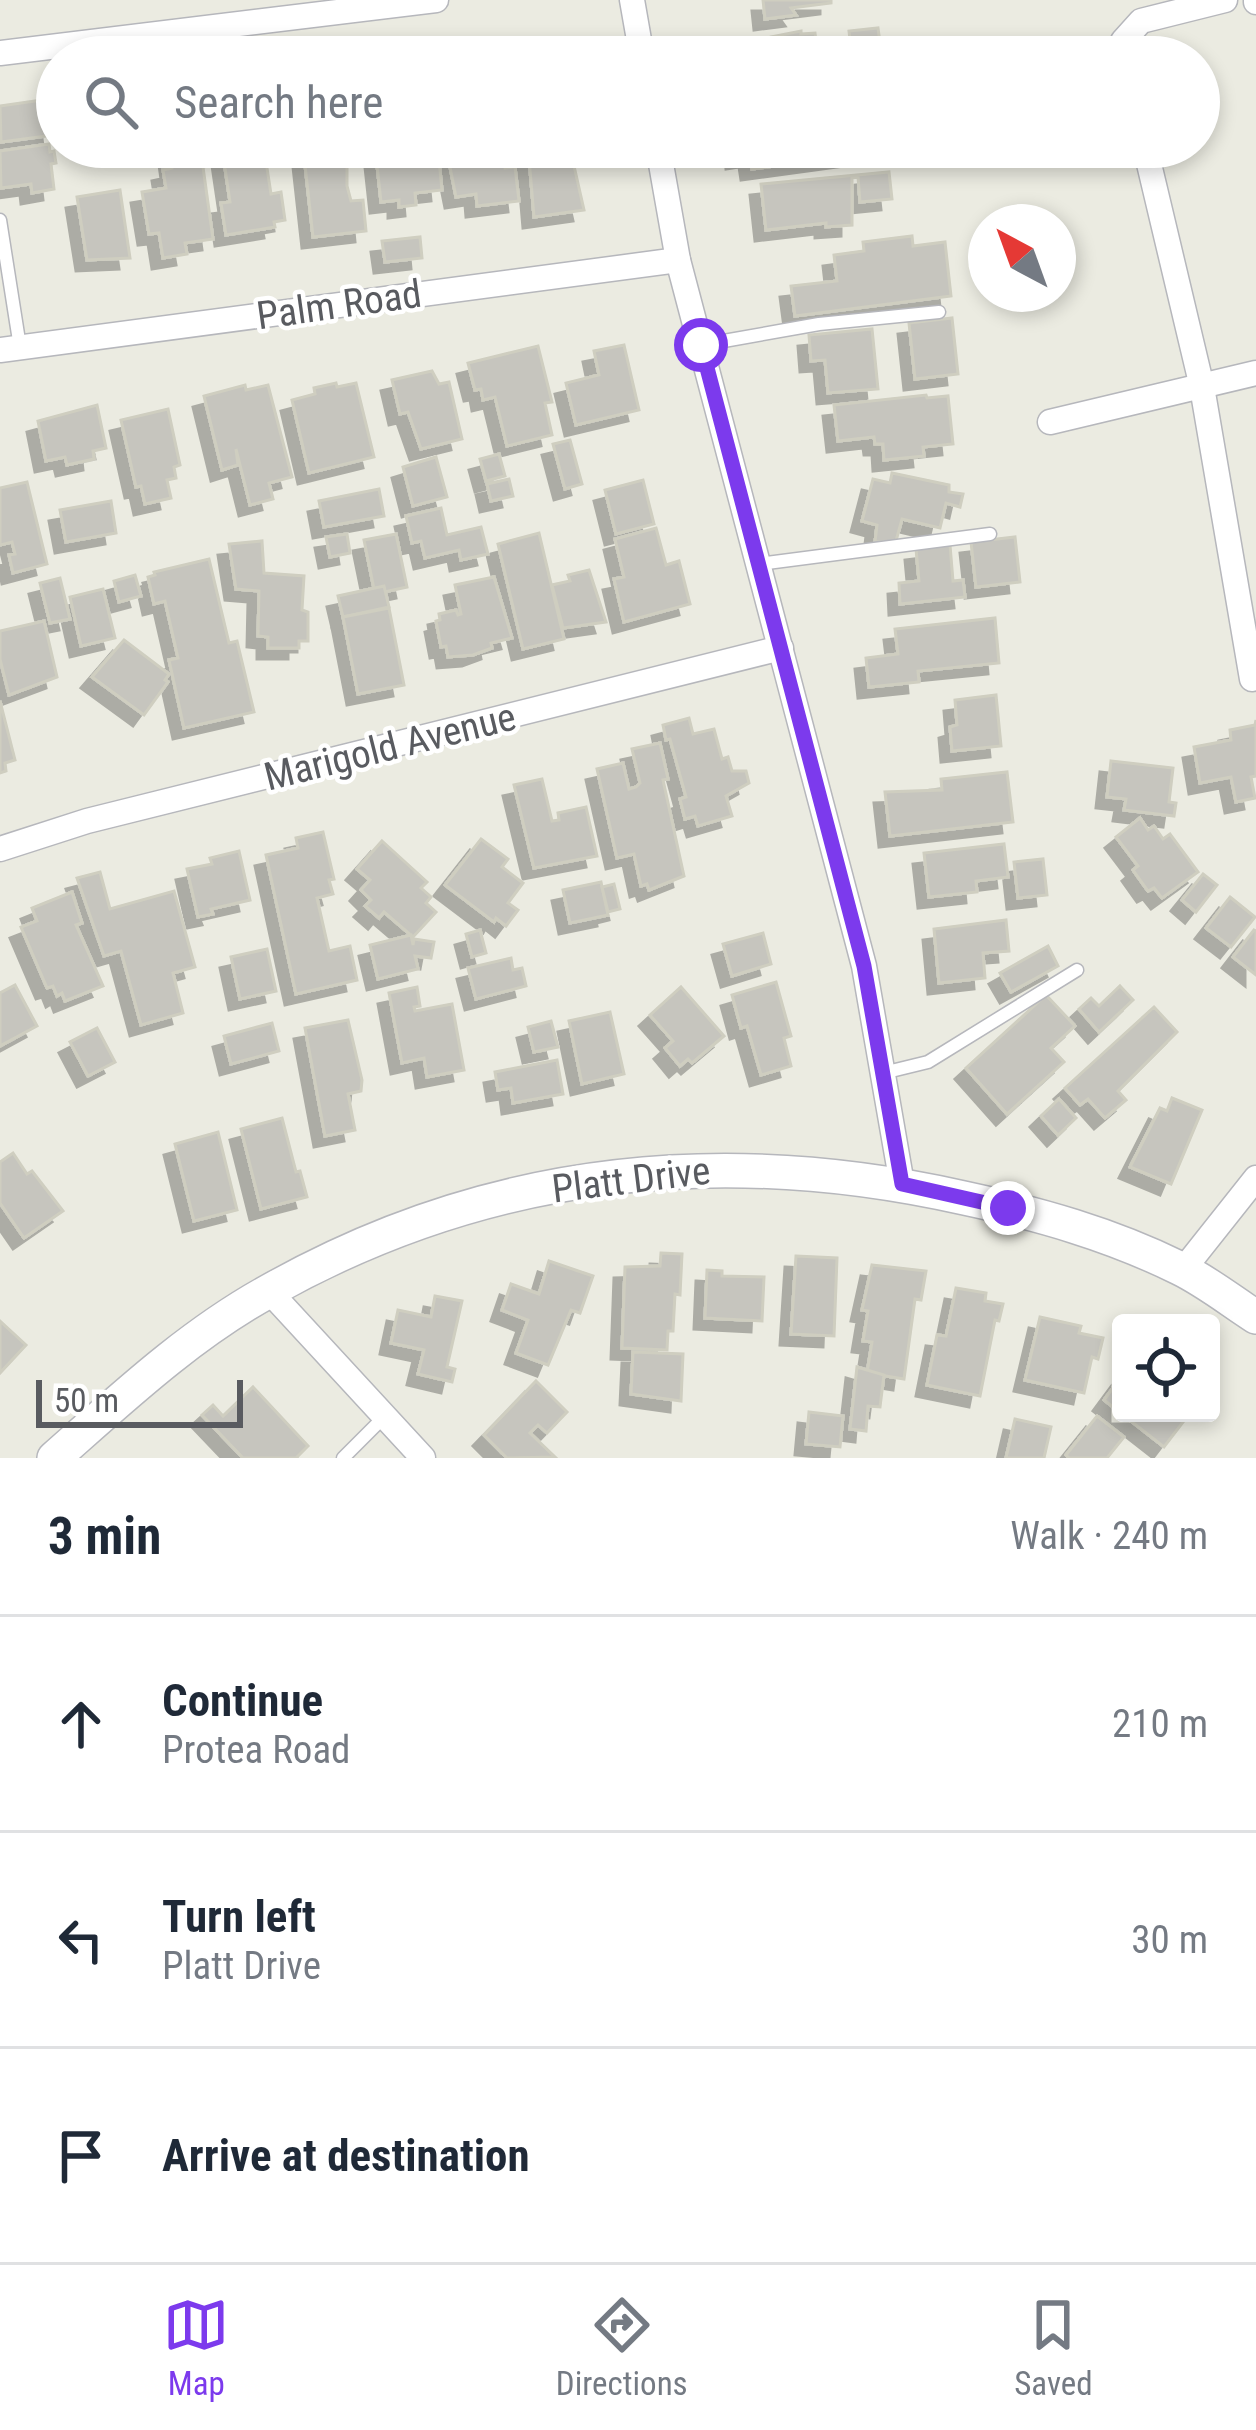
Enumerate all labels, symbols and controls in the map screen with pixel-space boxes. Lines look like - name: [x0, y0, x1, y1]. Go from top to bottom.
- search box: [36, 36, 1220, 168]
- icon: search: [78, 69, 144, 135]
- text: Search here: [174, 76, 383, 129]
- north arrow: [968, 204, 1076, 312]
- street label: Palm Road: [254, 271, 424, 339]
- route start: [674, 318, 728, 372]
- street label: Marigold Avenue: [260, 694, 520, 800]
- street label: Platt Drive: [549, 1147, 713, 1213]
- route end: [981, 1181, 1035, 1235]
- map controls: [1112, 1314, 1220, 1422]
- button: locate: [1112, 1314, 1220, 1422]
- scale bar: [36, 1374, 243, 1427]
- text: 50 m: [54, 1381, 119, 1420]
- text: 3 min: [48, 1507, 161, 1566]
- text: Walk · 240 m: [1010, 1513, 1208, 1559]
- text: Continue: [162, 1674, 323, 1727]
- icon: ahead: [48, 1691, 114, 1757]
- text: 210 m: [1112, 1701, 1208, 1747]
- text: Protea Road: [162, 1727, 350, 1773]
- text: Turn left: [162, 1890, 316, 1943]
- icon: left: [48, 1907, 114, 1973]
- text: 30 m: [1131, 1917, 1208, 1963]
- text: Platt Drive: [162, 1943, 321, 1989]
- icon: arrive: [48, 2123, 114, 2189]
- text: Arrive at destination: [162, 2129, 530, 2182]
- tab: Map: [163, 2292, 229, 2403]
- tab: Directions: [556, 2292, 688, 2403]
- tab: Saved: [1014, 2292, 1093, 2403]

